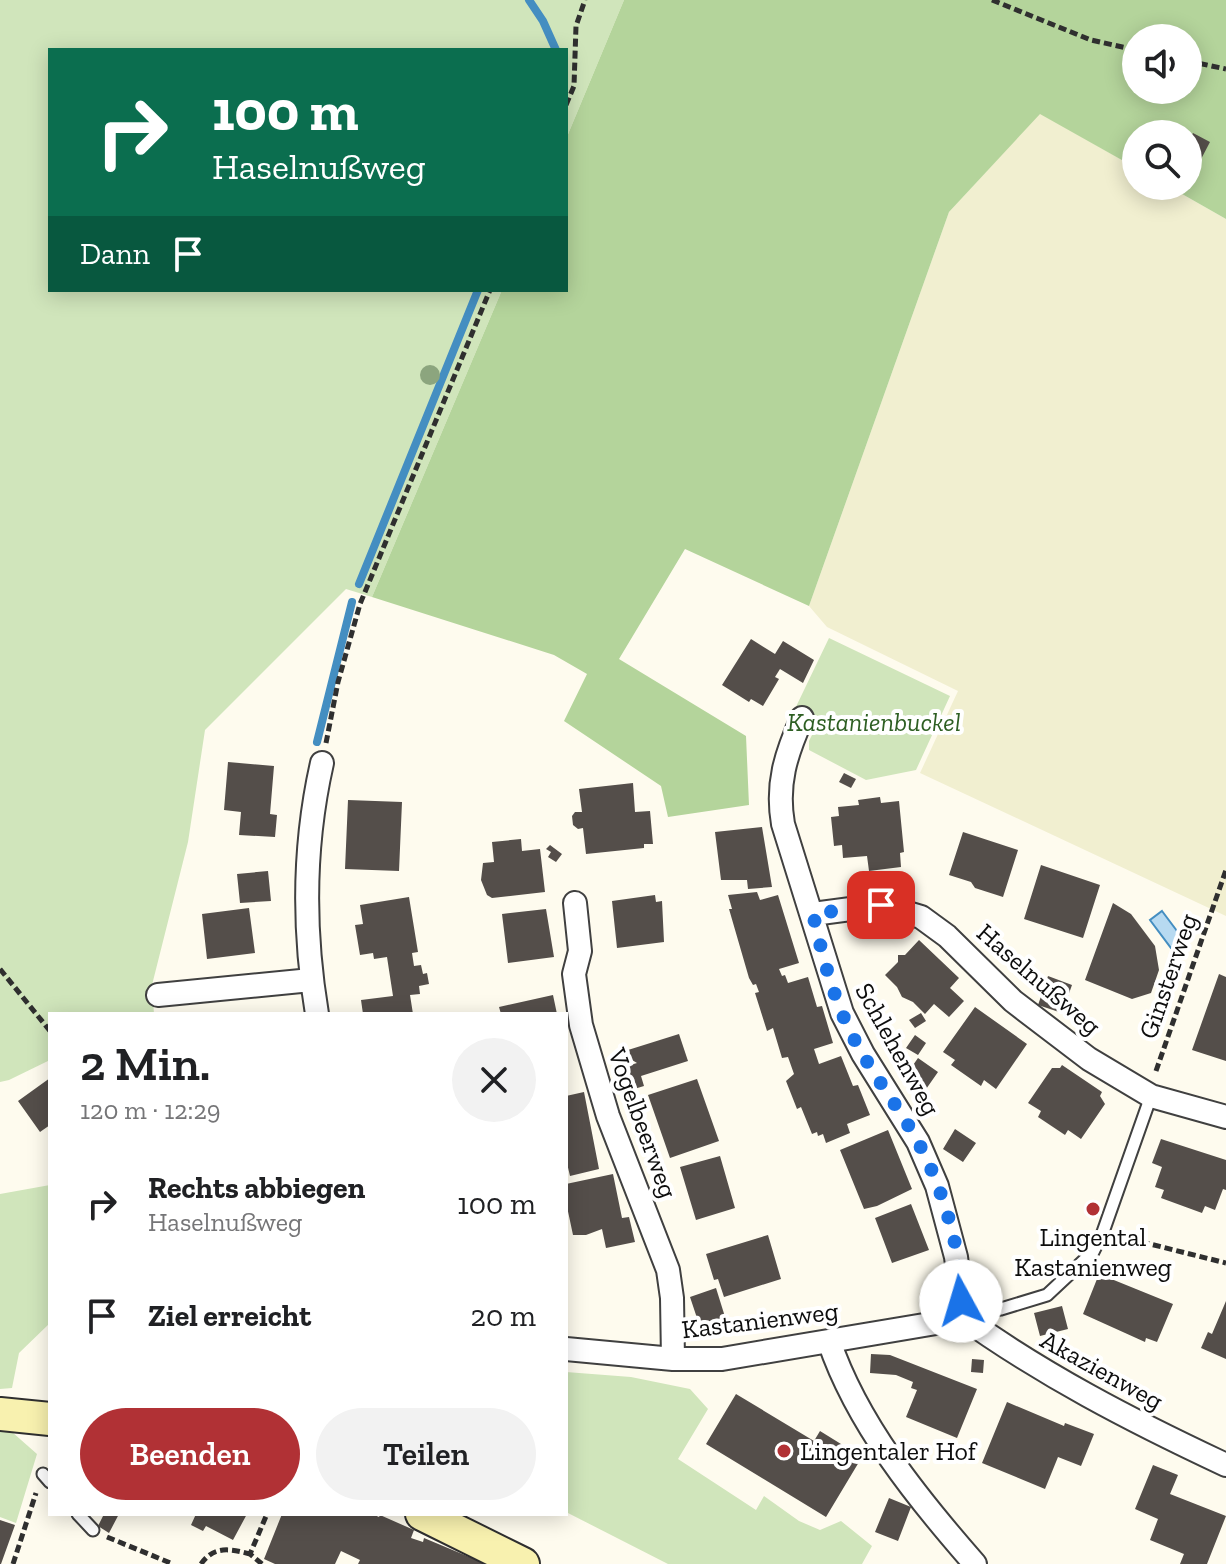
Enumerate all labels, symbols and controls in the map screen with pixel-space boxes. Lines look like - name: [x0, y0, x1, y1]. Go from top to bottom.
- map controls: [1122, 24, 1202, 200]
- button: sound: [1122, 24, 1202, 104]
- text: 100 m: [212, 77, 359, 144]
- icon: right: [80, 80, 184, 184]
- button: search: [1122, 120, 1202, 200]
- text: Haselnußweg: [212, 145, 425, 188]
- icon: arrive: [166, 232, 210, 276]
- text: Dann: [80, 236, 150, 272]
- park label: Kastanienbuckel: [787, 706, 961, 738]
- pin: [847, 871, 915, 939]
- icon: arrive: [859, 883, 903, 927]
- street label: Ginsterweg: [1132, 909, 1204, 1043]
- street label: Haselnußweg: [970, 916, 1108, 1042]
- street label: Schlehenweg: [848, 977, 948, 1121]
- text: 2 Min.: [80, 1035, 211, 1092]
- button: close: [452, 1038, 536, 1122]
- street label: Vogelbeerweg: [601, 1043, 685, 1202]
- text: 120 m · 12:29: [80, 1094, 221, 1126]
- text: Rechts abbiegen: [148, 1170, 365, 1206]
- icon: right: [80, 1182, 124, 1226]
- text: 100 m: [457, 1186, 536, 1222]
- marker: Lingental Kastanienweg: [1084, 1200, 1102, 1218]
- text: Haselnußweg: [148, 1206, 302, 1238]
- place label: Lingental Kastanienweg: [1014, 1221, 1172, 1283]
- position arrow: [919, 1259, 1003, 1343]
- icon: arrive: [80, 1294, 124, 1338]
- street label: Kastanienweg: [680, 1295, 840, 1345]
- text: Ziel erreicht: [148, 1298, 311, 1334]
- text: 20 m: [471, 1298, 536, 1334]
- street label: Akazienweg: [1035, 1323, 1169, 1417]
- button: Beenden: [80, 1408, 300, 1500]
- button: Teilen: [316, 1408, 536, 1500]
- place label: Lingentaler Hof: [800, 1435, 978, 1467]
- marker: Lingentaler Hof: [775, 1442, 793, 1460]

